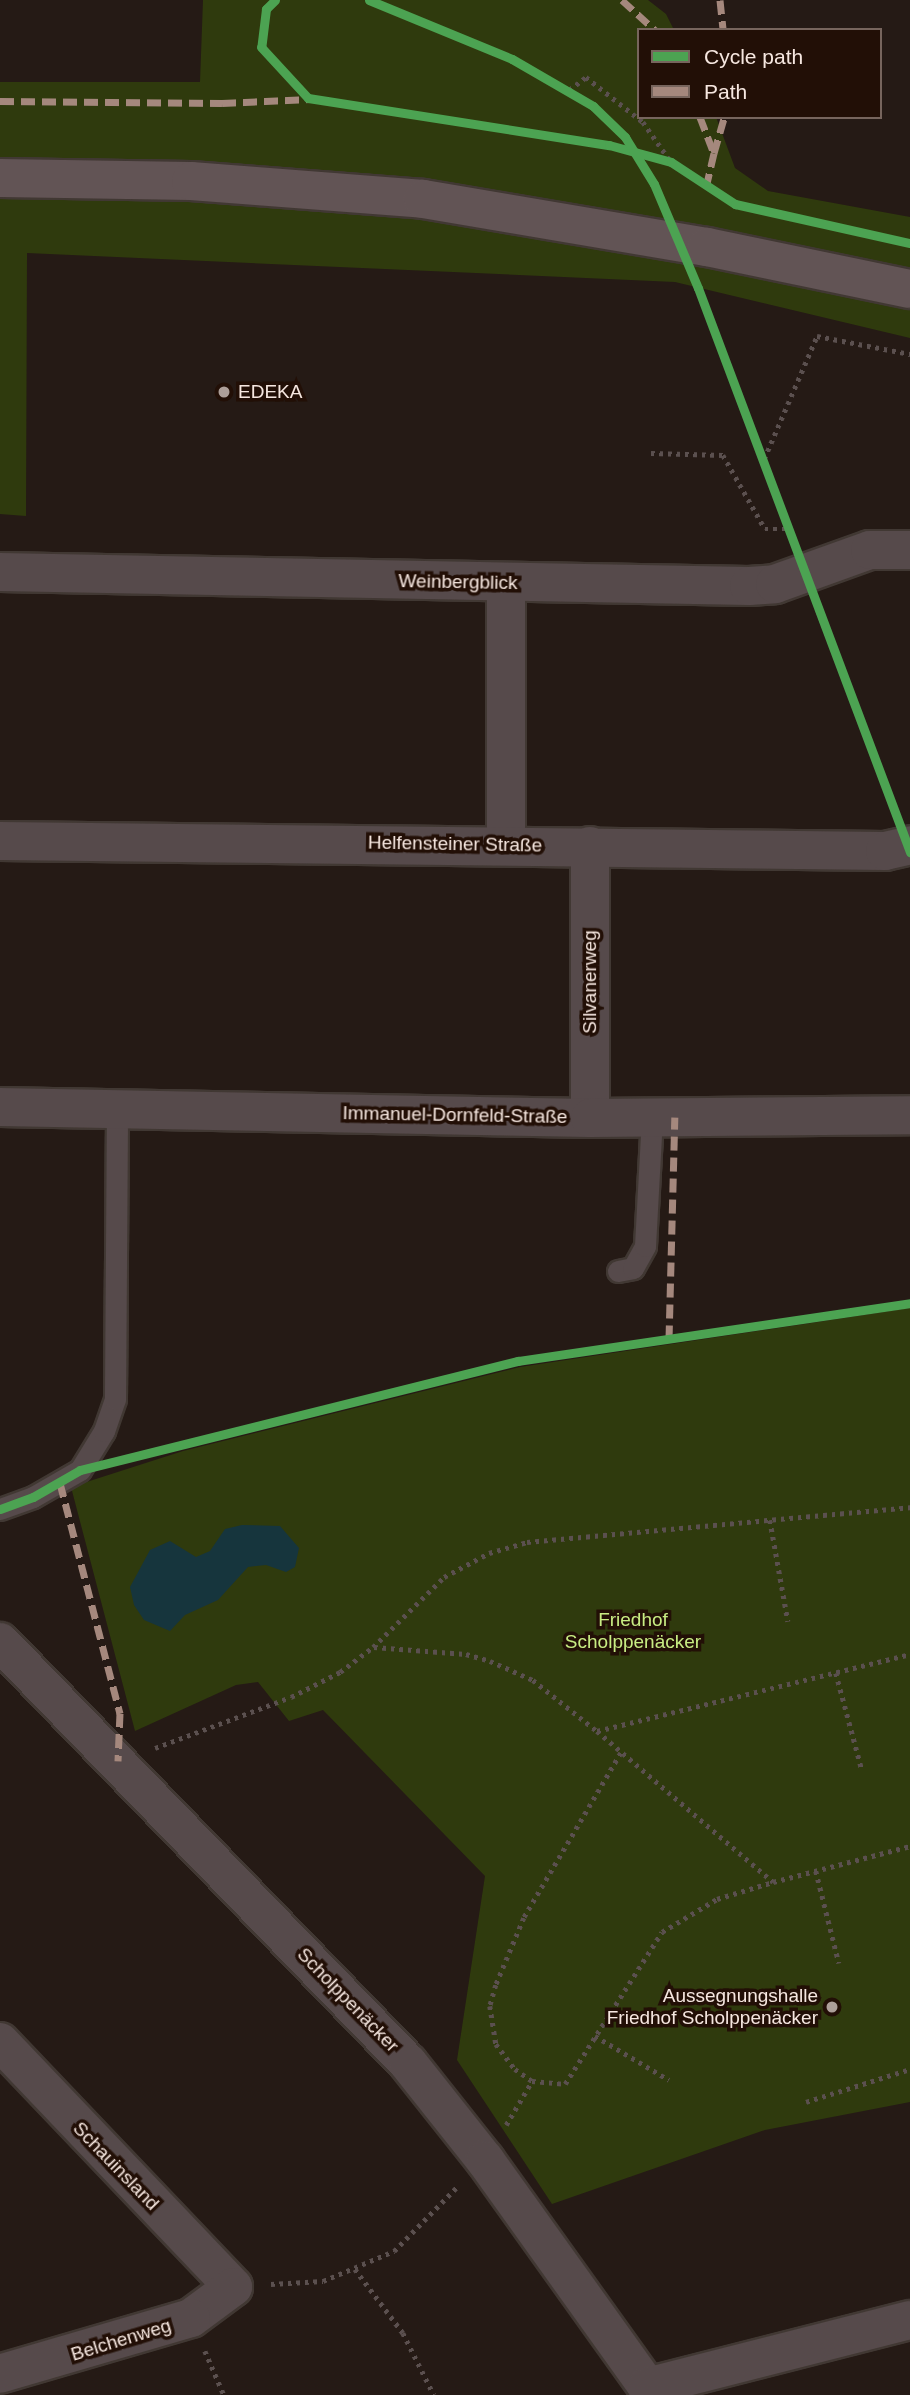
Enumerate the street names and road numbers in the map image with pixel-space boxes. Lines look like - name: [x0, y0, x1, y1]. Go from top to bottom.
- street label: Weinbergblick: [398, 570, 518, 594]
- street label: Helfensteiner Straße: [368, 831, 542, 857]
- street label: Silvanerweg: [579, 930, 601, 1034]
- street label: Immanuel-Dornfeld-Straße: [342, 1102, 568, 1128]
- street label: Scholppenäcker: [292, 1943, 404, 2057]
- street label: Schauinsland: [68, 2117, 164, 2215]
- street label: Belchenweg: [68, 2314, 174, 2366]

